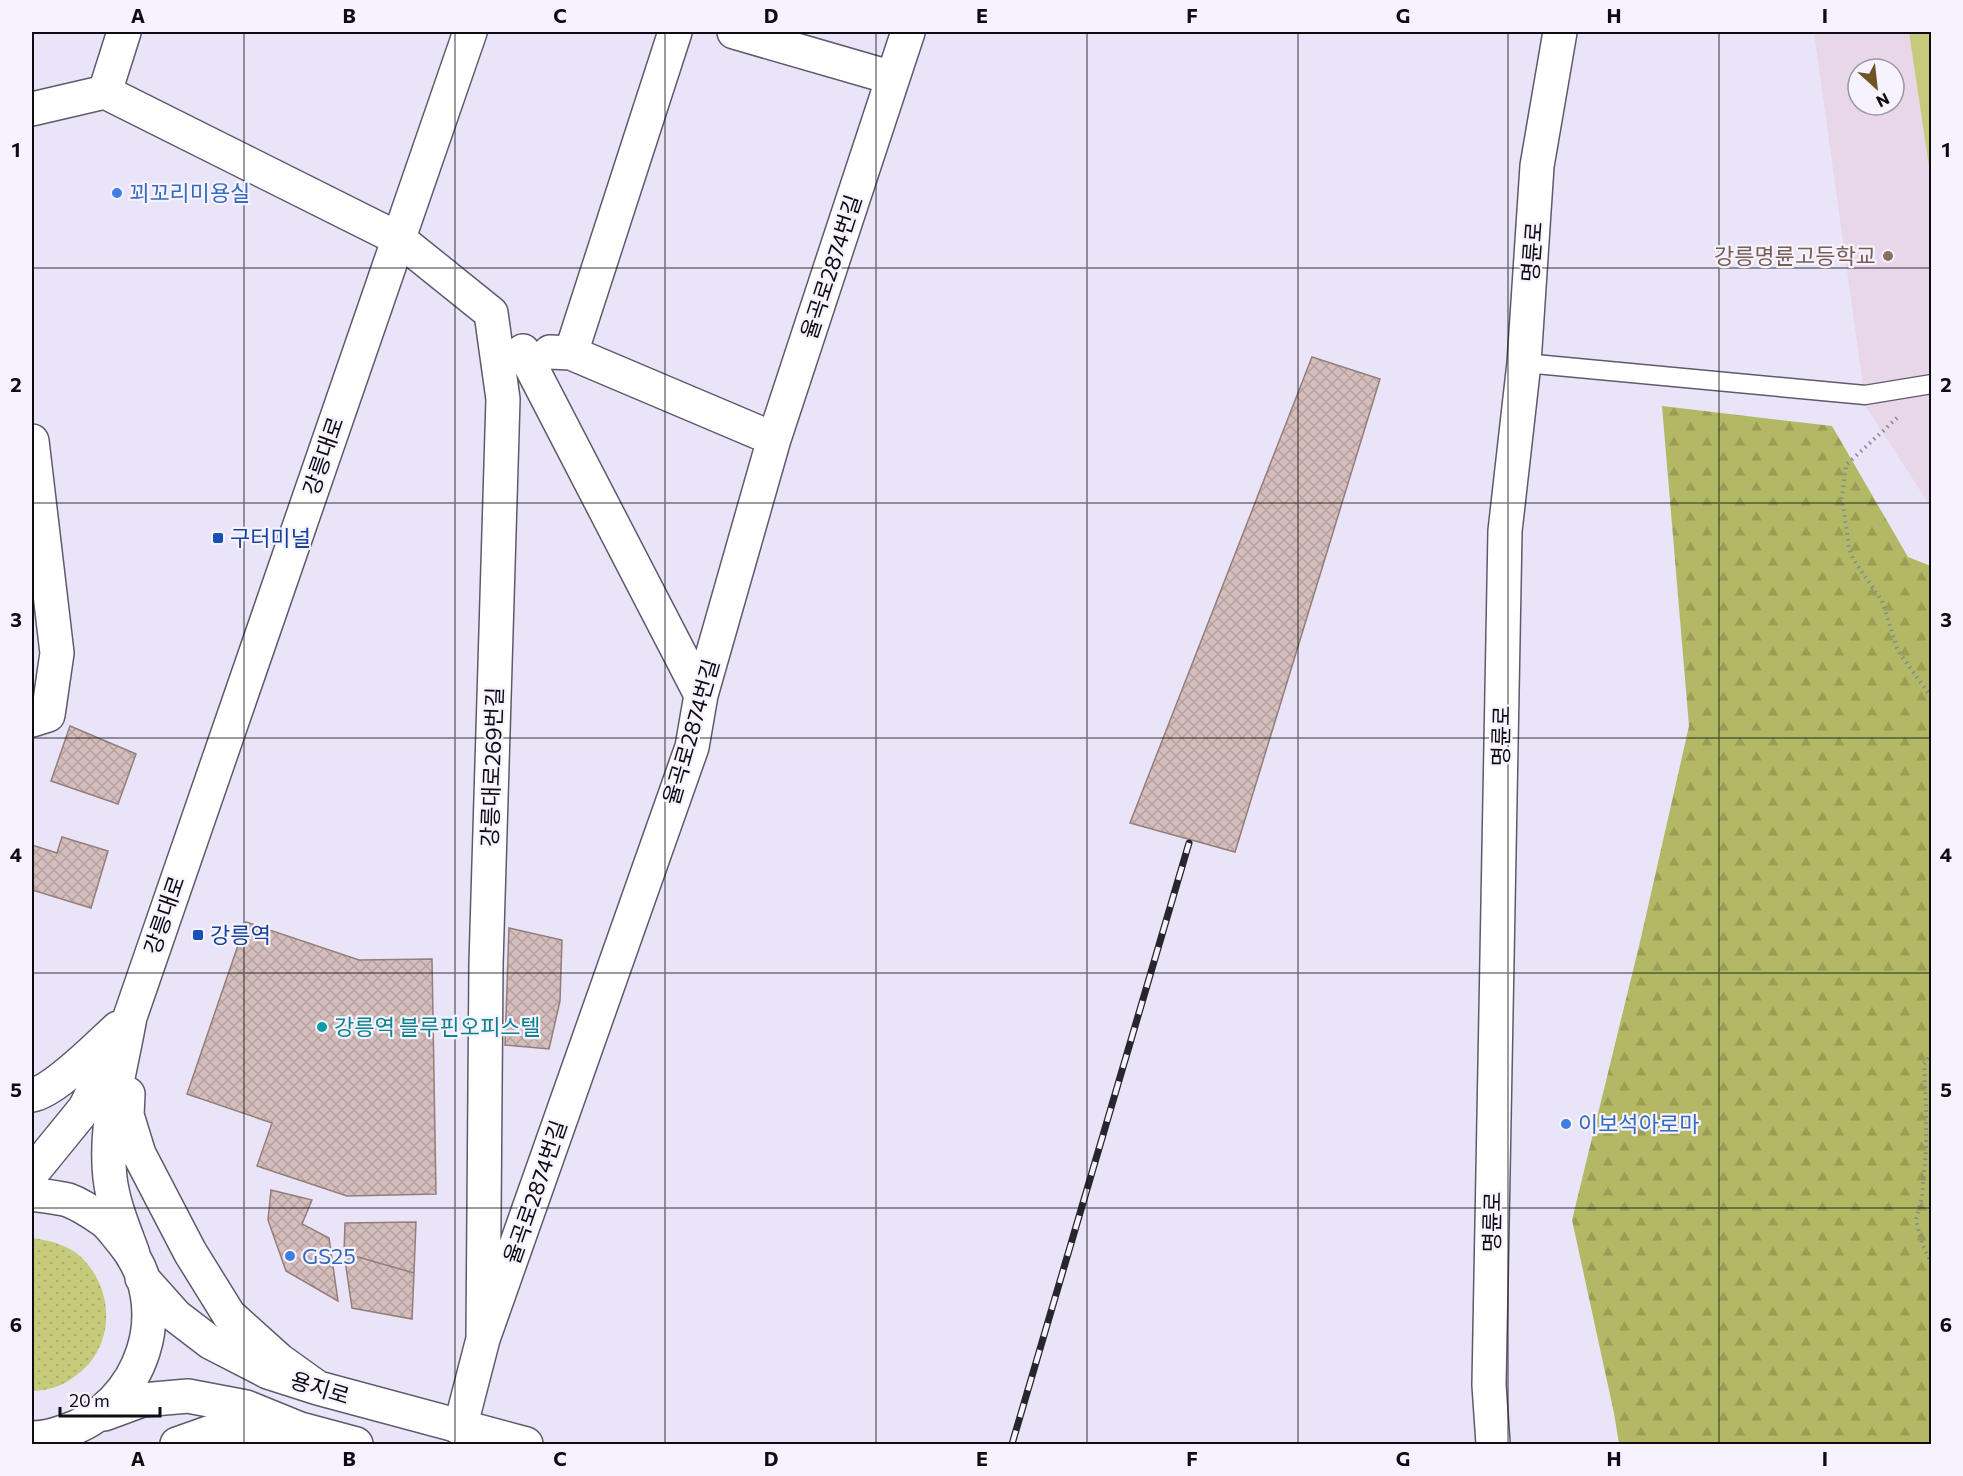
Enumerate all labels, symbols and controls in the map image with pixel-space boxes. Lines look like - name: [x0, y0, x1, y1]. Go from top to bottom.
- text: A: [131, 3, 145, 27]
- text: B: [342, 3, 356, 27]
- text: C: [553, 3, 567, 27]
- text: D: [764, 3, 778, 27]
- text: E: [976, 3, 988, 27]
- text: F: [1186, 3, 1198, 27]
- text: G: [1396, 3, 1410, 27]
- text: H: [1607, 3, 1622, 27]
- text: I: [1822, 3, 1828, 27]
- north arrow: [1846, 57, 1906, 117]
- text: N: [1873, 90, 1893, 112]
- text: 1: [11, 137, 21, 161]
- text: 1: [1941, 137, 1951, 161]
- place label: 꾀꼬리미용실: [129, 179, 250, 206]
- marker: 꾀꼬리미용실: [110, 186, 124, 200]
- street label: 율곡로2874번길: [794, 191, 867, 342]
- street label: 명륜로: [1516, 221, 1547, 283]
- place label: 강릉명륜고등학교: [1714, 242, 1876, 269]
- marker: 강릉명륜고등학교: [1881, 249, 1895, 263]
- text: 2: [10, 372, 22, 396]
- text: 2: [1940, 372, 1952, 396]
- street label: 강릉대로: [297, 413, 348, 499]
- place label: 구터미널: [230, 524, 311, 551]
- marker: 구터미널: [211, 531, 225, 545]
- text: 3: [10, 607, 22, 631]
- text: 3: [1940, 607, 1952, 631]
- street label: 율곡로2874번길: [657, 656, 724, 808]
- street label: 강릉대로269번길: [475, 687, 508, 847]
- street label: 명륜로: [1486, 705, 1515, 767]
- text: 4: [10, 842, 22, 866]
- text: 4: [1940, 842, 1952, 866]
- street label: 강릉대로: [138, 872, 189, 958]
- place label: 강릉역: [210, 921, 271, 948]
- marker: 강릉역: [191, 928, 205, 942]
- place label: 강릉역 블루핀오피스텔: [334, 1013, 541, 1040]
- marker: 강릉역 블루핀오피스텔: [315, 1020, 329, 1034]
- text: 5: [10, 1077, 22, 1101]
- text: 5: [1940, 1077, 1952, 1101]
- place label: 이보석아로마: [1578, 1110, 1699, 1137]
- street label: 율곡로2874번길: [497, 1116, 572, 1267]
- marker: 이보석아로마: [1559, 1117, 1573, 1131]
- street label: 명륜로: [1477, 1191, 1506, 1253]
- place label: GS25: [302, 1242, 356, 1269]
- marker: GS25: [283, 1249, 297, 1263]
- text: 6: [10, 1312, 22, 1336]
- text: 6: [1940, 1312, 1952, 1336]
- street label: 용지로: [287, 1366, 353, 1409]
- scale bar: [60, 1380, 160, 1418]
- text: 20 m: [69, 1389, 110, 1411]
- text: A: [131, 1446, 145, 1470]
- text: B: [342, 1446, 356, 1470]
- text: C: [553, 1446, 567, 1470]
- text: D: [764, 1446, 778, 1470]
- text: E: [976, 1446, 988, 1470]
- text: F: [1186, 1446, 1198, 1470]
- text: G: [1396, 1446, 1410, 1470]
- text: H: [1607, 1446, 1622, 1470]
- text: I: [1822, 1446, 1828, 1470]

